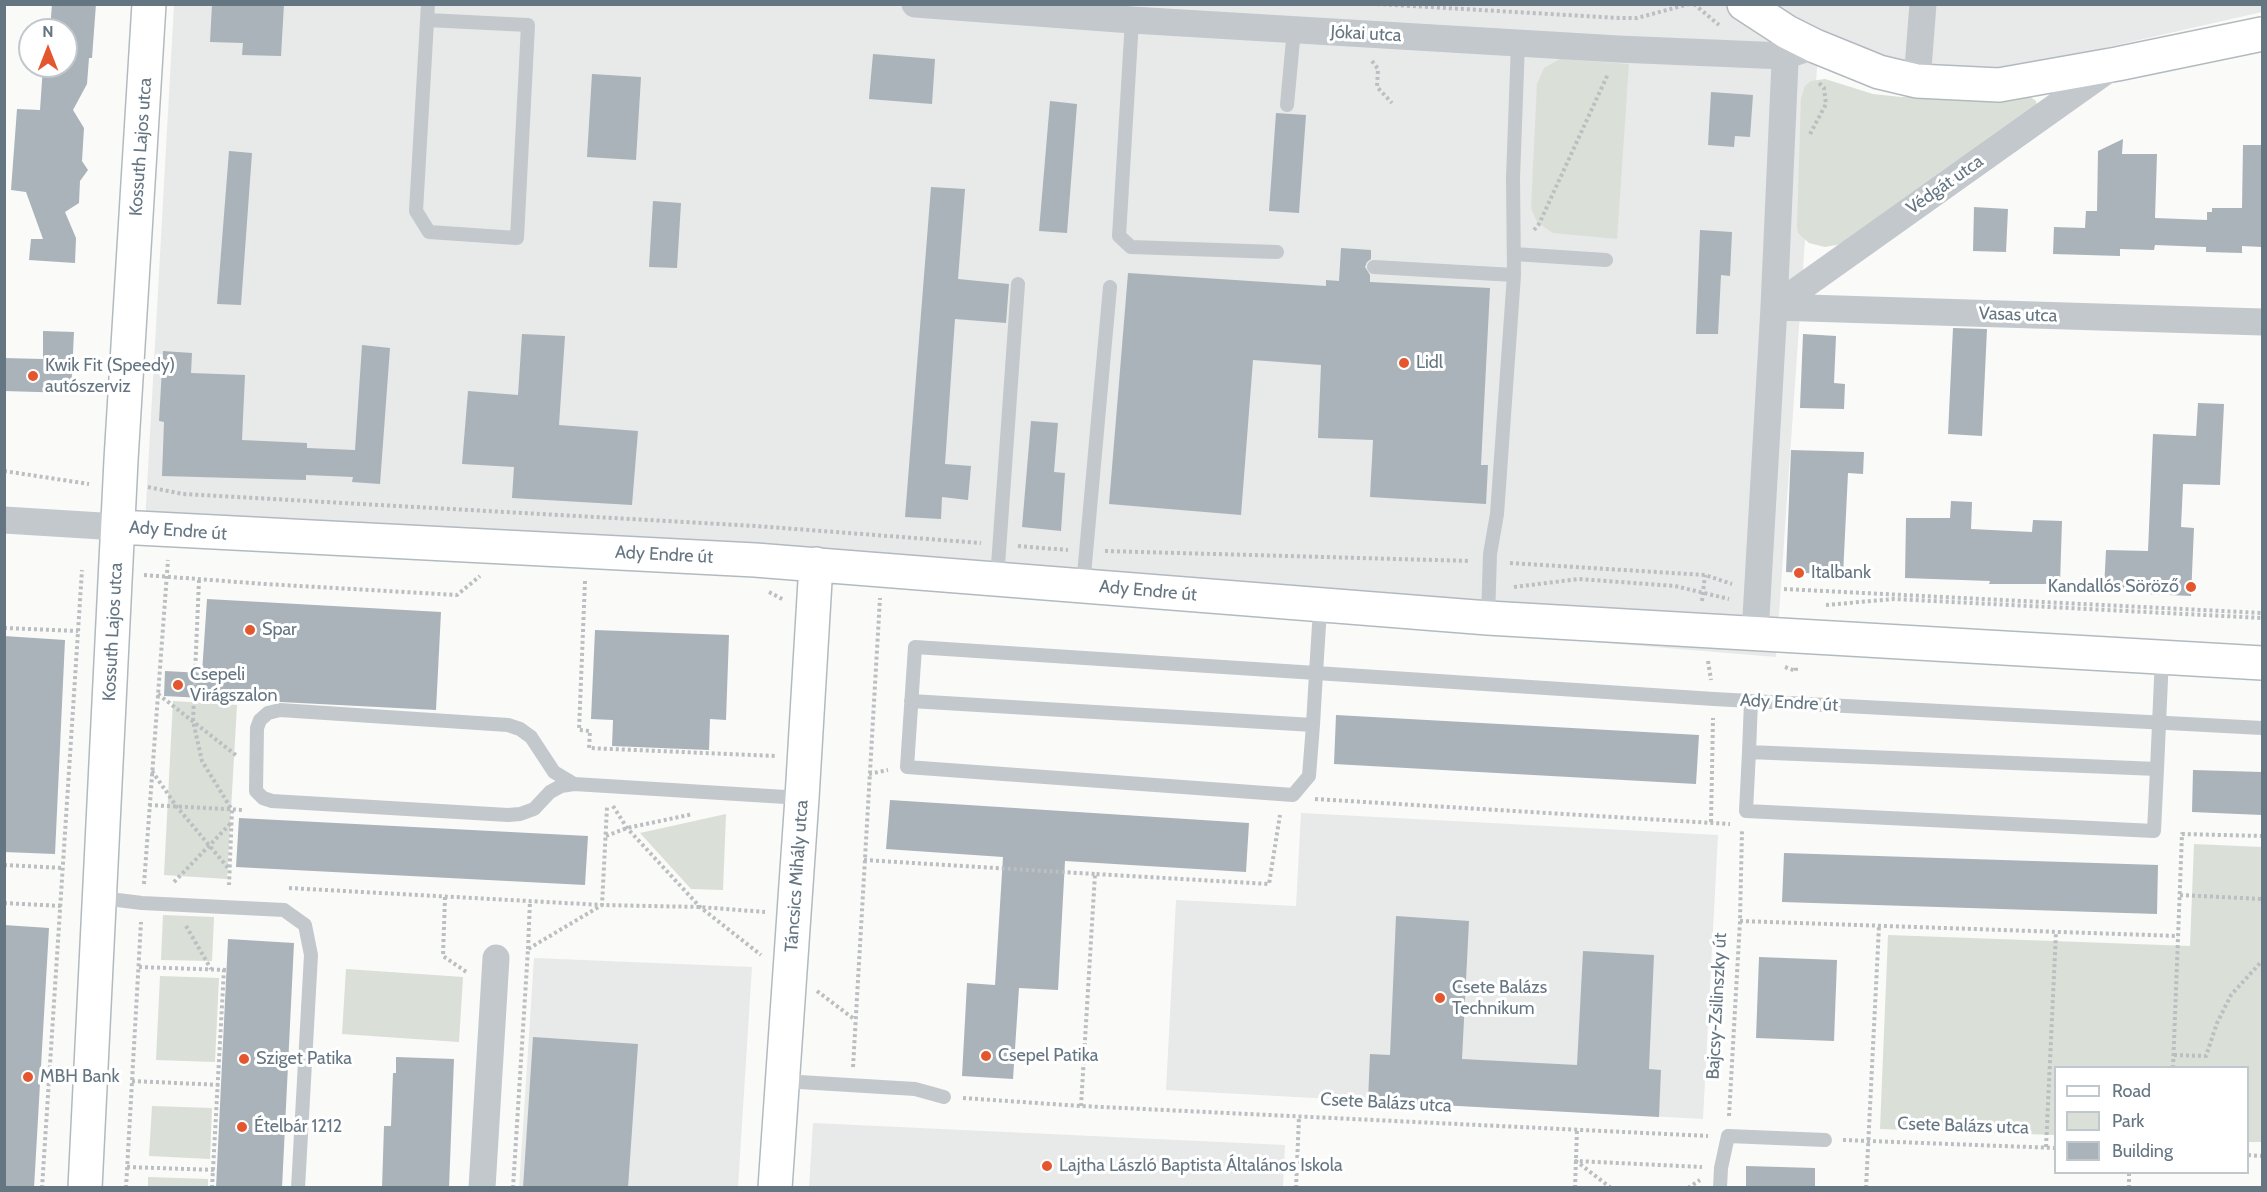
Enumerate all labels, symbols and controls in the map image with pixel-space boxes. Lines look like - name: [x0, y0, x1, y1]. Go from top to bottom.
- north arrow: [18, 18, 78, 78]
- street label: Jókai utca: [1330, 21, 1402, 47]
- text: N: [42, 22, 54, 41]
- street label: Kossuth Lajos utca: [125, 77, 157, 217]
- street label: Védgát utca: [1902, 151, 1988, 219]
- street label: Vasas utca: [1978, 303, 2058, 327]
- place label: Lidl: [1416, 352, 1443, 374]
- place label: Kwik Fit (Speedy) autószerviz: [45, 355, 175, 398]
- marker: Lidl: [1397, 356, 1411, 370]
- marker: Kwik Fit (Speedy) autószerviz: [26, 369, 40, 383]
- street label: Ady Endre út: [128, 517, 228, 545]
- street label: Ady Endre út: [614, 542, 714, 568]
- street label: Kossuth Lajos utca: [99, 562, 127, 702]
- place label: Italbank: [1811, 562, 1871, 584]
- marker: Italbank: [1792, 566, 1806, 580]
- street label: Ady Endre út: [1098, 576, 1198, 606]
- place label: Kandallós Söröző: [2048, 576, 2179, 598]
- marker: Kandallós Söröző: [2184, 580, 2198, 594]
- place label: Spar: [262, 619, 297, 641]
- marker: Spar: [243, 623, 257, 637]
- place label: Csepeli Virágszalon: [190, 664, 277, 706]
- marker: Csepeli Virágszalon: [171, 678, 185, 692]
- street label: Ady Endre út: [1739, 690, 1839, 716]
- street label: Táncsics Mihály utca: [781, 799, 813, 953]
- street label: Bajcsy-Zsilinszky út: [1702, 932, 1732, 1080]
- place label: Csete Balázs Technikum: [1452, 977, 1547, 1020]
- marker: Csete Balázs Technikum: [1433, 991, 1447, 1005]
- place label: Csepel Patika: [998, 1045, 1098, 1067]
- place label: Sziget Patika: [256, 1048, 352, 1070]
- marker: Csepel Patika: [979, 1049, 993, 1063]
- marker: Sziget Patika: [237, 1052, 251, 1066]
- place label: MBH Bank: [40, 1066, 120, 1088]
- legend: [2054, 1066, 2249, 1174]
- marker: MBH Bank: [21, 1070, 35, 1084]
- text: Road: [2112, 1080, 2151, 1102]
- street label: Csete Balázs utca: [1320, 1089, 1452, 1117]
- text: Park: [2112, 1110, 2144, 1132]
- street label: Csete Balázs utca: [1897, 1113, 2029, 1139]
- place label: Ételbár 1212: [254, 1116, 342, 1138]
- marker: Ételbár 1212: [235, 1120, 249, 1134]
- text: Building: [2112, 1140, 2173, 1162]
- place label: Lajtha László Baptista Általános Iskola: [1059, 1155, 1343, 1177]
- marker: Lajtha László Baptista Általános Iskola: [1040, 1159, 1054, 1173]

